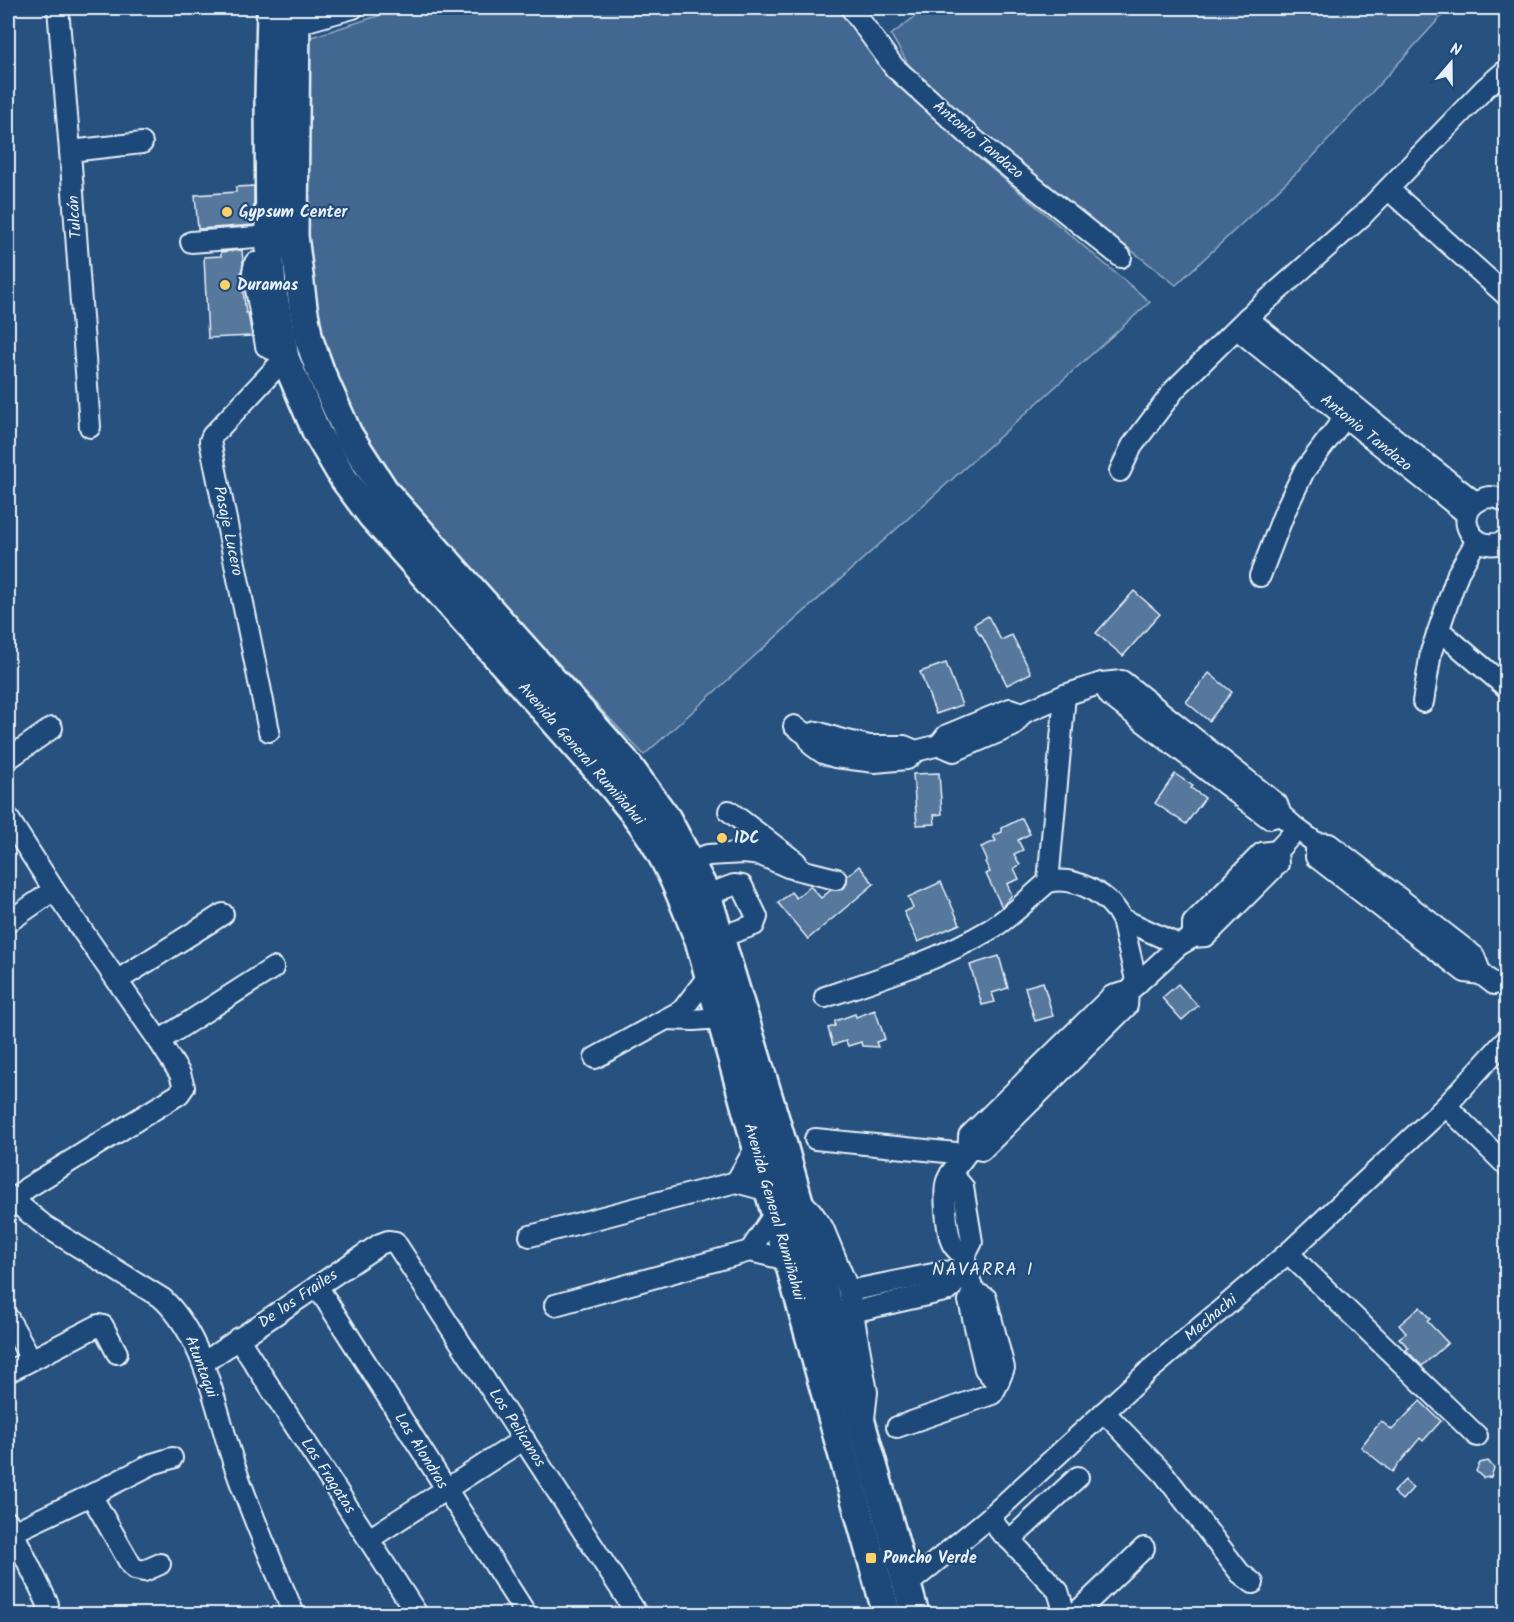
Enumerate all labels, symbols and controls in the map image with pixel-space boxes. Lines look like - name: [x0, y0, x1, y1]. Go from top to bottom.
- north arrow: [1421, 33, 1481, 93]
- text: N: [1447, 37, 1465, 64]
- street label: Antonio Tandazo: [927, 94, 1029, 186]
- street label: Tulcán: [61, 194, 89, 240]
- place label: Gypsum Center: [239, 200, 349, 225]
- marker: Gypsum Center: [220, 205, 234, 219]
- place label: Duramas: [237, 273, 299, 298]
- marker: Duramas: [218, 278, 232, 292]
- street label: Antonio Tandazo: [1315, 388, 1417, 478]
- street label: Pasaje Lucero: [206, 484, 250, 578]
- street label: Avenida General Rumiñahui: [511, 677, 651, 832]
- place label: IDC: [734, 826, 759, 851]
- marker: IDC: [715, 831, 729, 845]
- street label: Avenida General Rumiñahui: [737, 1120, 812, 1305]
- district label: NAVARRA I: [932, 1256, 1034, 1285]
- street label: De los Frailes: [253, 1263, 343, 1335]
- street label: Machachi: [1179, 1287, 1244, 1348]
- street label: Atuntaqui: [178, 1332, 225, 1403]
- street label: Los Pelicanos: [482, 1383, 552, 1473]
- street label: Las Alondras: [387, 1408, 455, 1494]
- street label: Las Fragatas: [294, 1433, 362, 1519]
- place label: Poncho Verde: [883, 1546, 977, 1571]
- marker: Poncho Verde: [864, 1551, 878, 1565]

